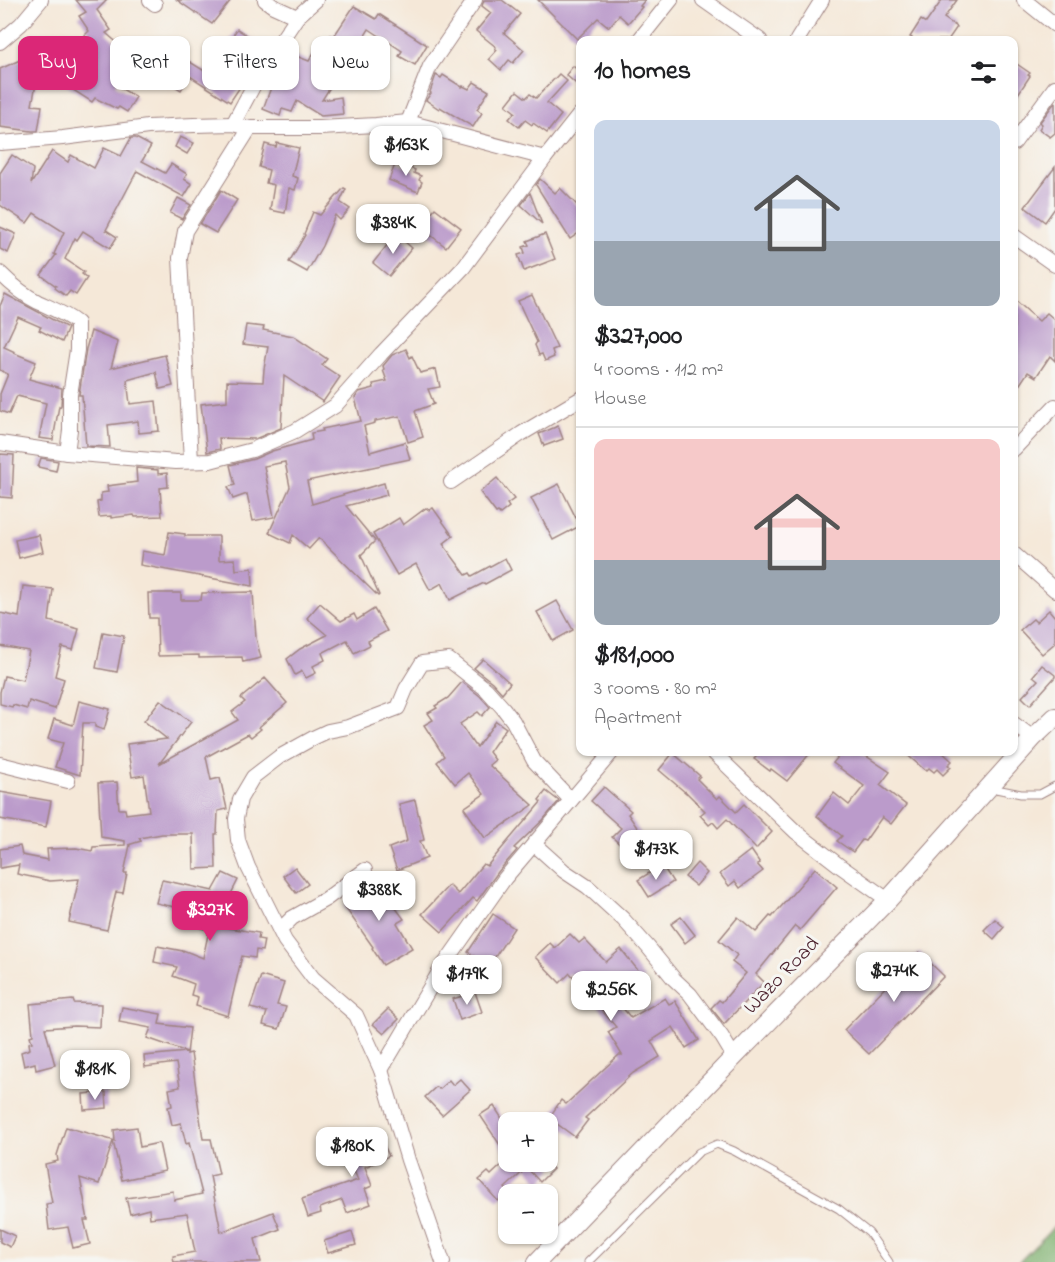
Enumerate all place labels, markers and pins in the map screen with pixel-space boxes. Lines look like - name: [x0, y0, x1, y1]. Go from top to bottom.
- pin: $163K: [364, 126, 448, 177]
- pin: $384K: [351, 204, 435, 255]
- pin: $173K: [614, 830, 698, 881]
- pin: $388K: [337, 871, 421, 922]
- pin: $327K: [168, 891, 252, 942]
- pin: $274K: [852, 952, 936, 1003]
- pin: $179K: [425, 955, 509, 1006]
- pin: $256K: [569, 971, 653, 1022]
- pin: $181K: [53, 1050, 137, 1101]
- pin: $180K: [310, 1127, 394, 1178]

